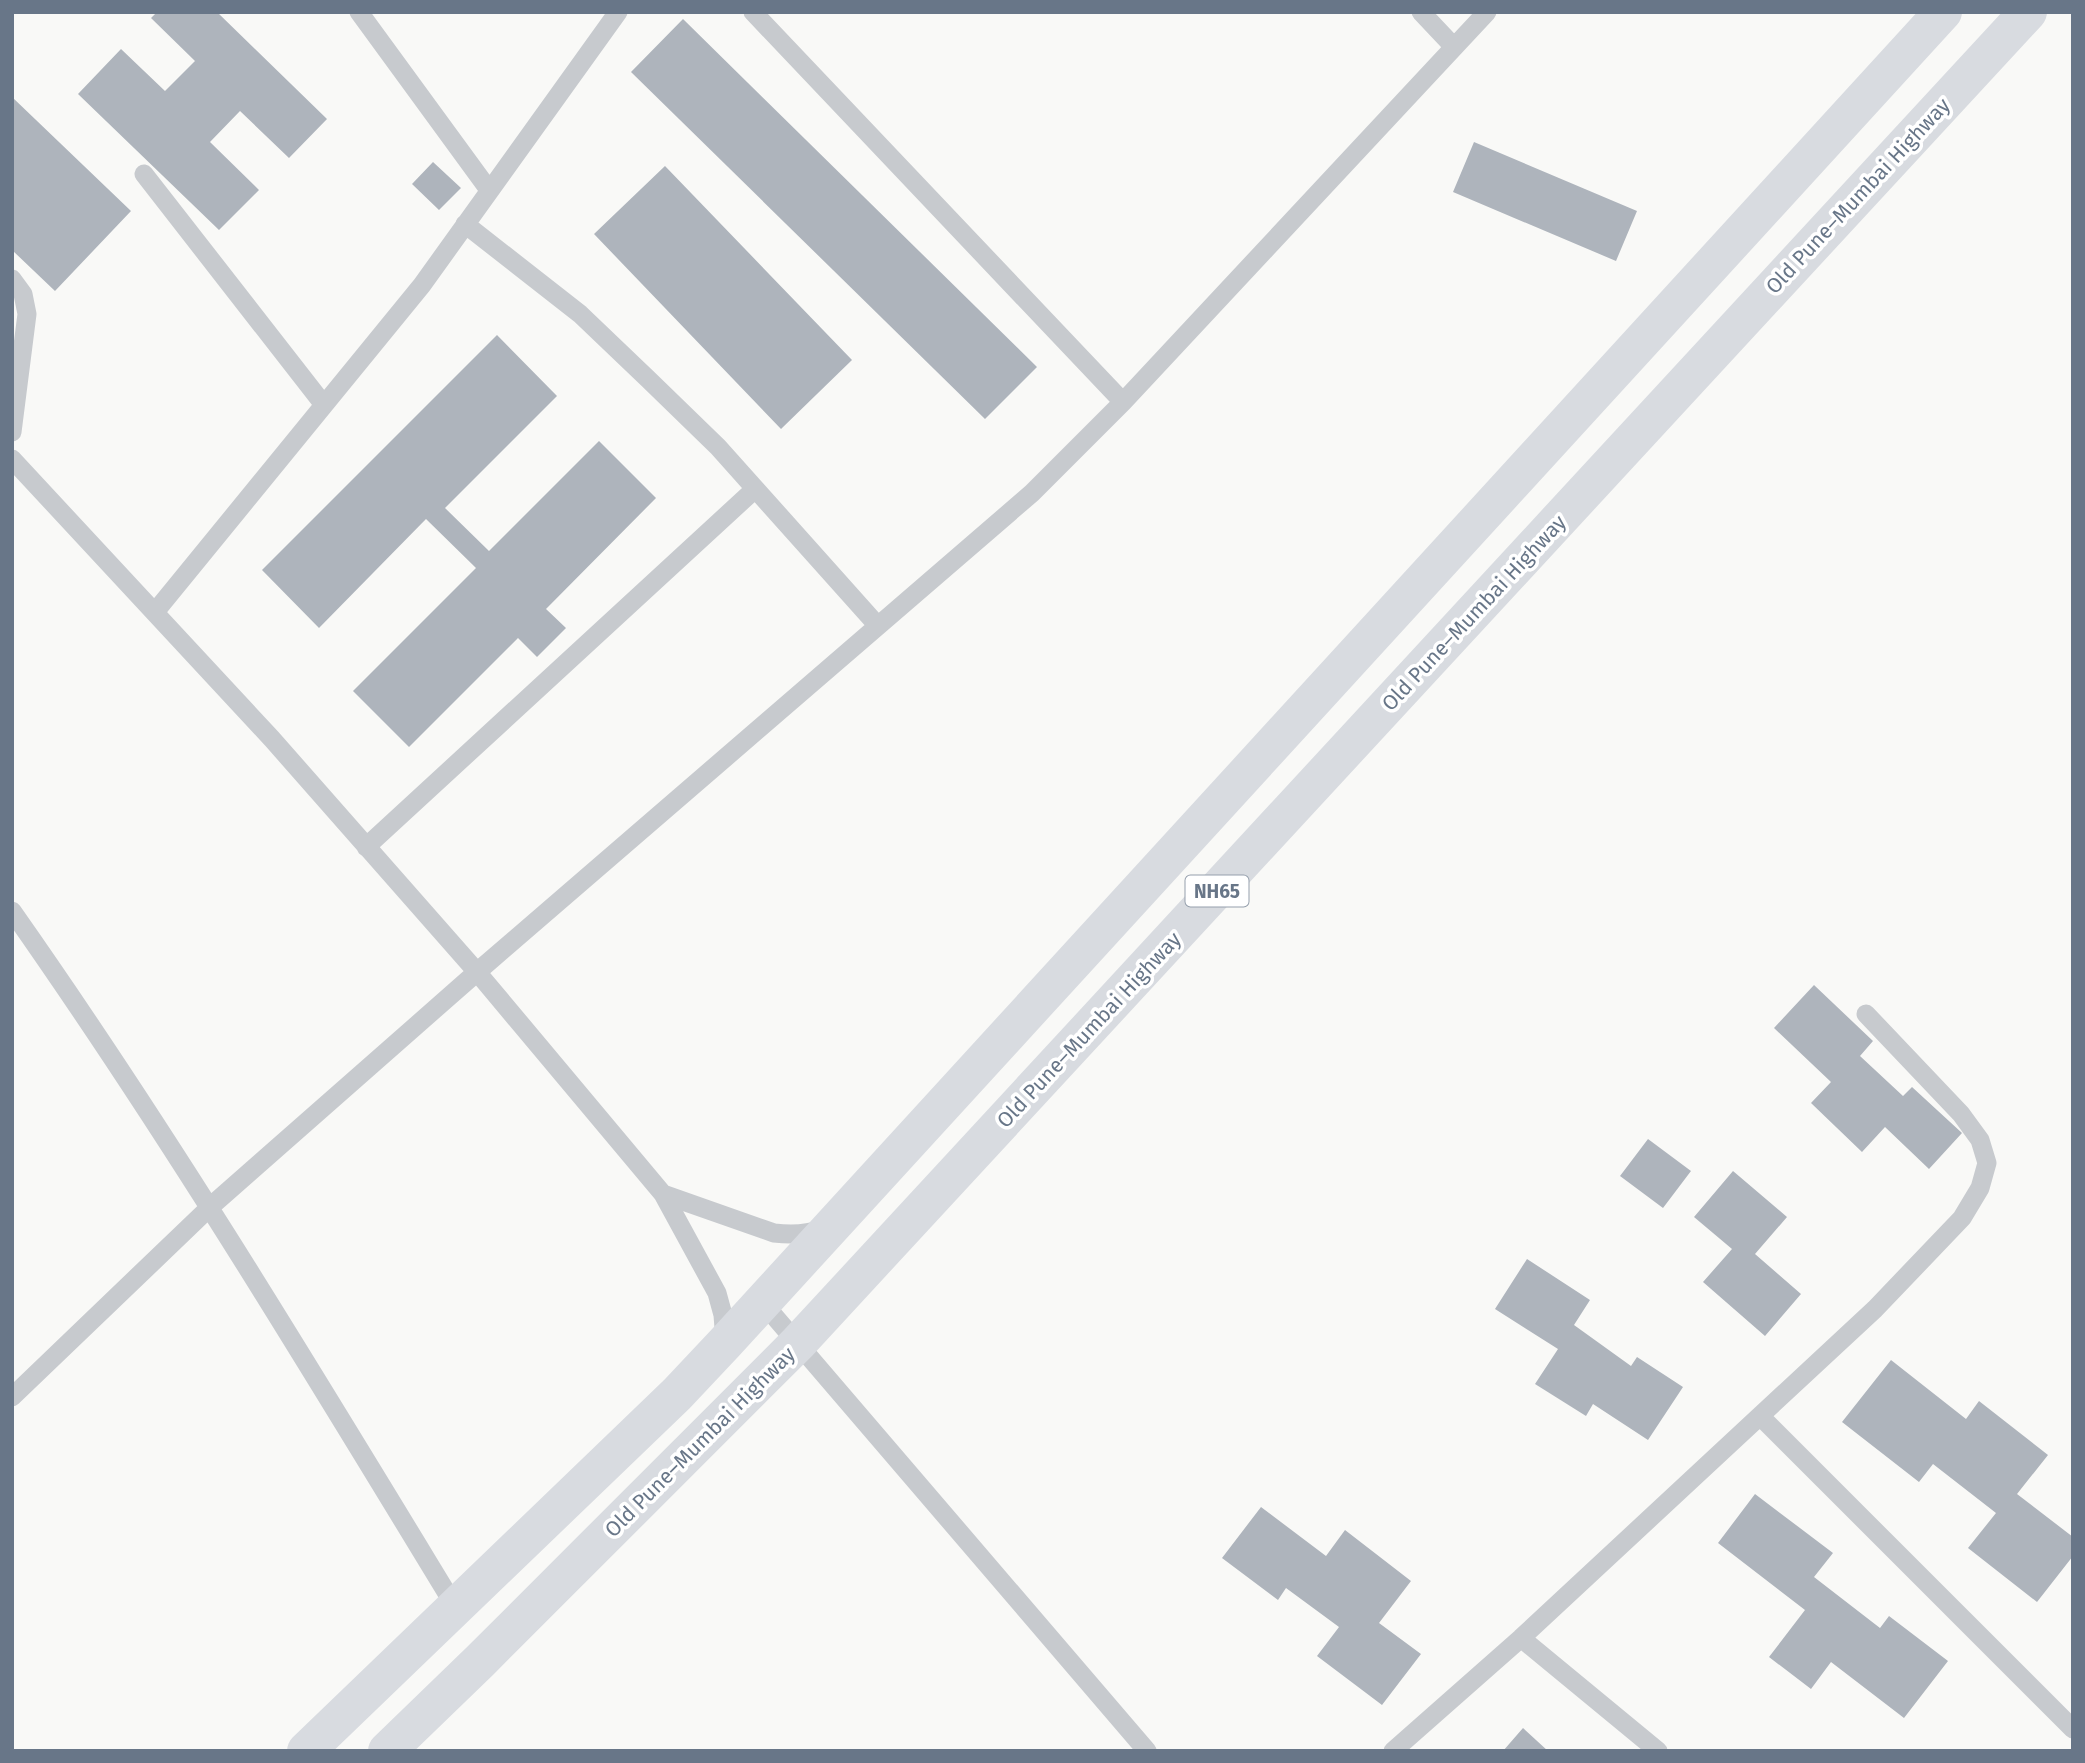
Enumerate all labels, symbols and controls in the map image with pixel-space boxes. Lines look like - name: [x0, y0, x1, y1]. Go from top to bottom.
- street label: Old Pune–Mumbai Highway: [1760, 92, 1956, 299]
- street label: Old Pune–Mumbai Highway: [1376, 509, 1572, 716]
- road number: NH65: [1186, 876, 1248, 906]
- street label: Old Pune–Mumbai Highway: [991, 926, 1187, 1133]
- street label: Old Pune–Mumbai Highway: [599, 1341, 801, 1543]

